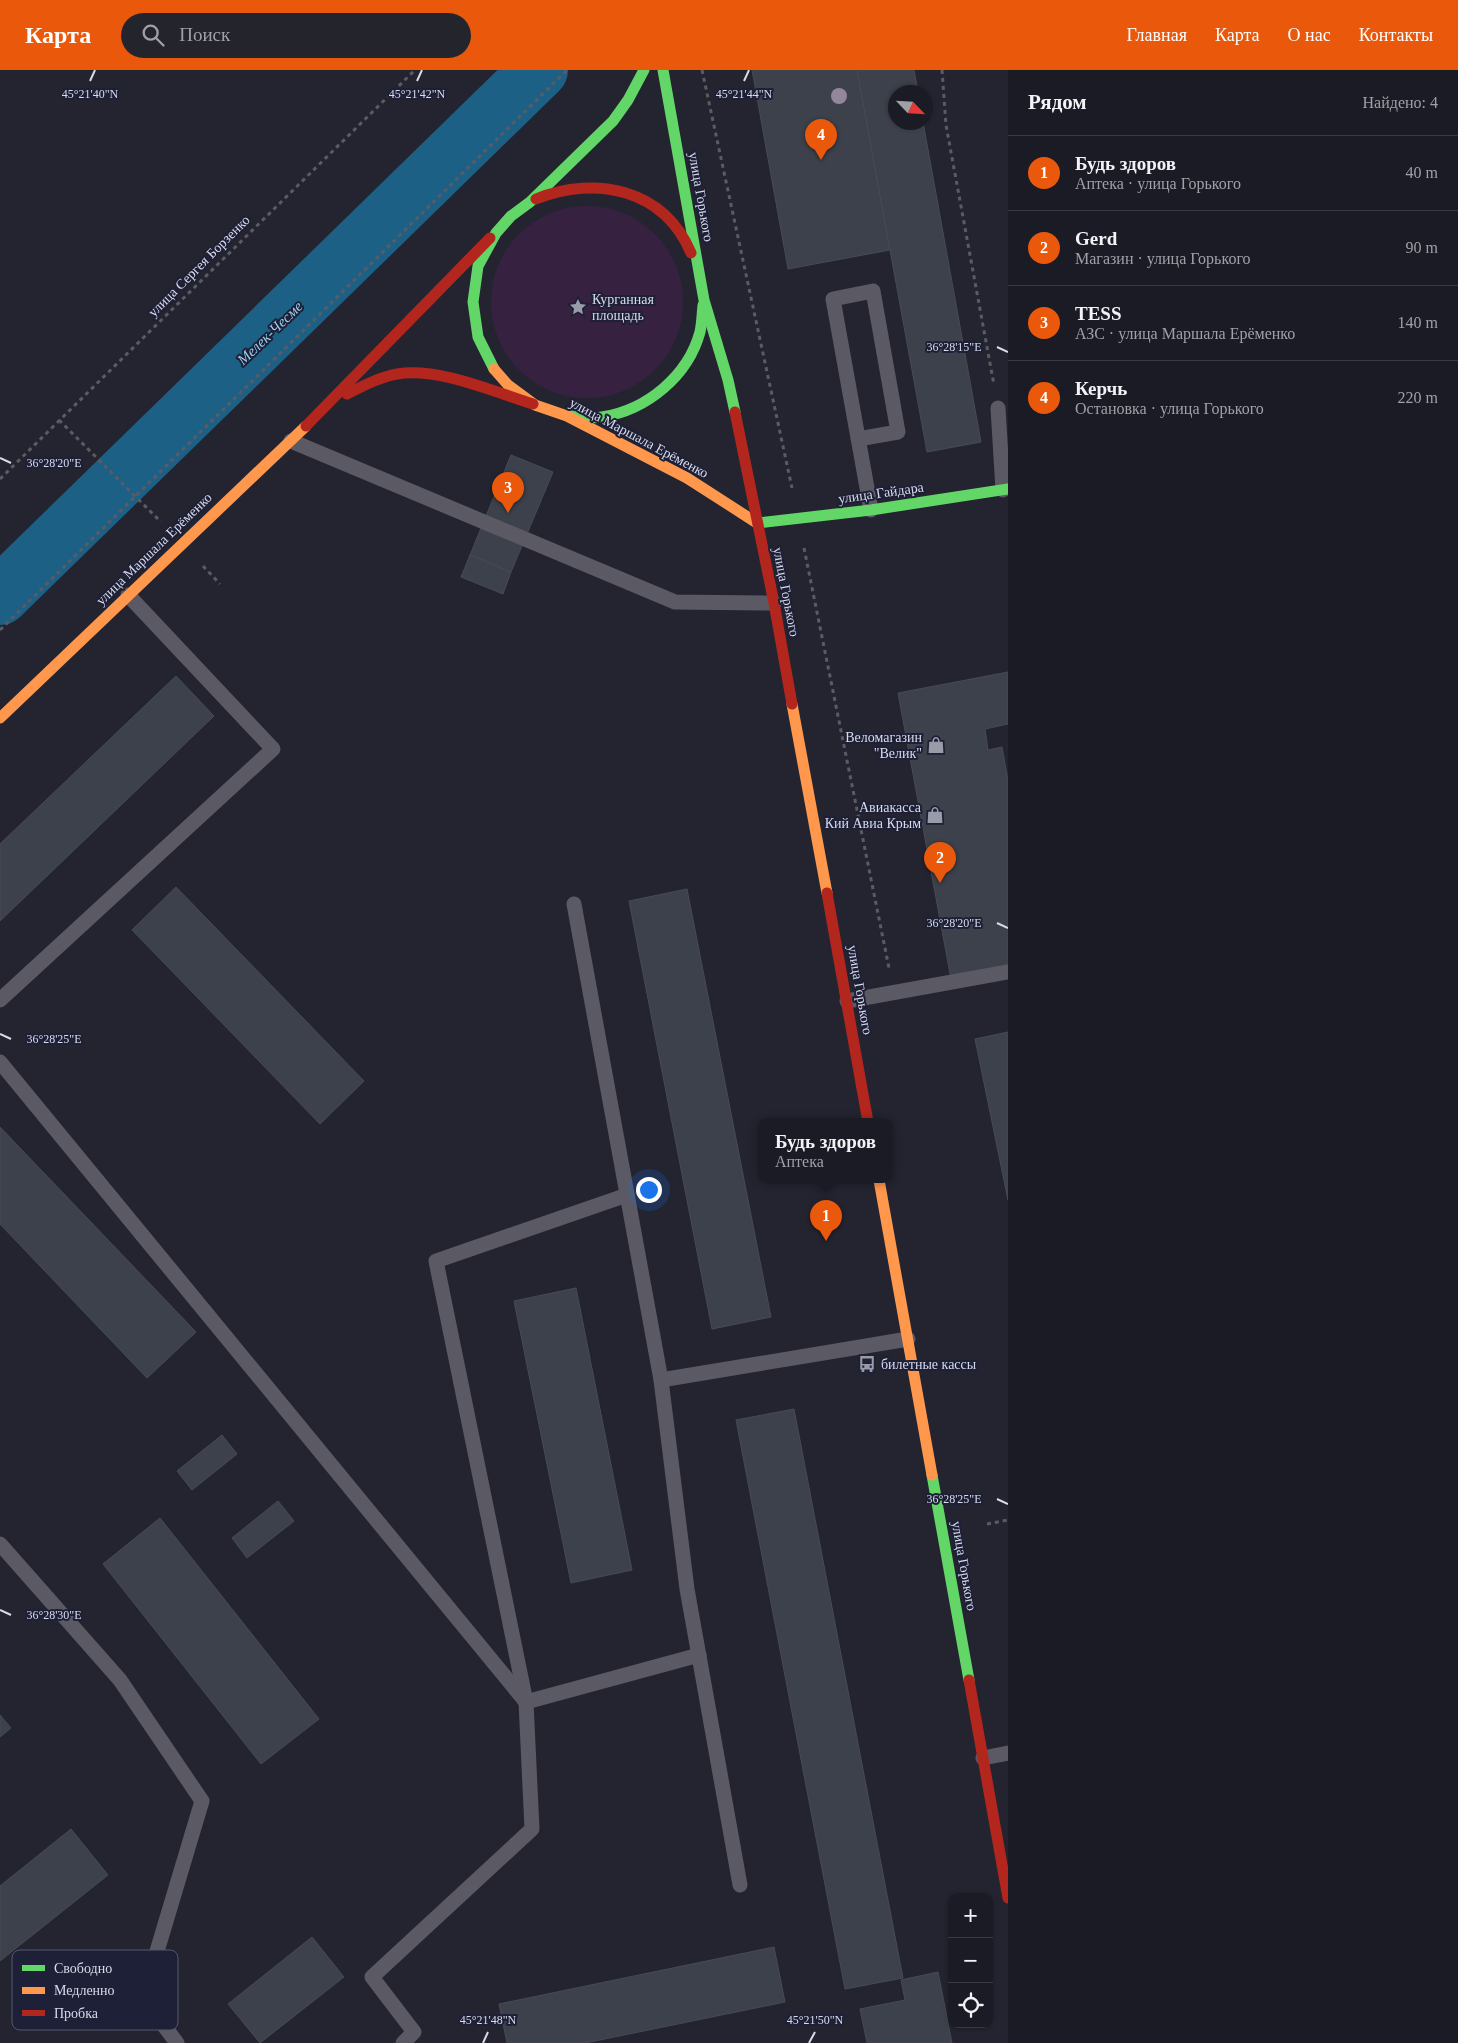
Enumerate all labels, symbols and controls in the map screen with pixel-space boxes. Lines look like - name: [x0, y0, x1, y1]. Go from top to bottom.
- search box: [121, 13, 471, 58]
- icon: search: [139, 21, 167, 49]
- text: Карта: [25, 22, 91, 48]
- text: Поиск: [179, 24, 230, 45]
- text: Главная: [1127, 25, 1187, 45]
- text: Карта: [1215, 25, 1260, 45]
- text: О нас: [1288, 25, 1331, 45]
- text: Контакты: [1359, 25, 1433, 45]
- north arrow: [888, 85, 933, 130]
- text: 45°21'40"N: [62, 87, 119, 101]
- text: 45°21'42"N: [389, 87, 446, 101]
- text: 45°21'44"N: [716, 87, 773, 101]
- text: Рядом: [1028, 90, 1087, 114]
- text: Найдено: 4: [1363, 94, 1438, 111]
- pin: 4: [805, 119, 837, 160]
- street label: улица Горького: [686, 151, 716, 243]
- text: Будь здоров: [1075, 153, 1176, 174]
- text: 1: [1040, 164, 1048, 181]
- text: 40 m: [1406, 164, 1438, 181]
- text: Аптека · улица Горького: [1075, 175, 1241, 192]
- street label: улица Сергея Борзенко: [145, 212, 253, 320]
- text: Gerd: [1075, 228, 1117, 249]
- text: 2: [1040, 239, 1048, 256]
- text: 90 m: [1406, 239, 1438, 256]
- text: Магазин · улица Горького: [1075, 250, 1251, 267]
- place label: Курганная площадь: [592, 292, 654, 323]
- place icon: Курганная площадь: [568, 297, 588, 317]
- water label: Мелек-Чесме: [234, 298, 306, 369]
- text: TESS: [1075, 303, 1121, 324]
- text: 3: [1040, 314, 1048, 331]
- text: 140 m: [1398, 314, 1438, 331]
- text: АЗС · улица Маршала Ерёменко: [1075, 325, 1295, 342]
- text: 36°28'15"E: [926, 340, 982, 354]
- text: Керчь: [1075, 378, 1127, 399]
- text: 4: [1040, 389, 1048, 406]
- text: 220 m: [1398, 389, 1438, 406]
- street label: улица Маршала Ерёменко: [567, 395, 711, 481]
- text: Остановка · улица Горького: [1075, 400, 1264, 417]
- text: 36°28'20"E: [26, 456, 82, 470]
- pin: 3: [492, 472, 524, 513]
- street label: улица Гайдара: [837, 479, 925, 506]
- street label: улица Маршала Ерёменко: [93, 490, 215, 608]
- street label: улица Горького: [770, 546, 802, 638]
- place label: Веломагазин "Велик": [845, 730, 922, 761]
- shop icon: Веломагазин "Велик": [926, 735, 946, 755]
- place label: Авиакасса Кий Авиа Крым: [825, 800, 922, 831]
- shop icon: Авиакасса Кий Авиа Крым: [925, 805, 945, 825]
- pin: 2: [924, 842, 956, 883]
- text: 36°28'20"E: [926, 916, 982, 930]
- street label: улица Горького: [845, 944, 875, 1036]
- text: 36°28'25"E: [26, 1032, 82, 1046]
- popup: [758, 1118, 893, 1183]
- text: Будь здоров: [775, 1131, 876, 1152]
- text: Аптека: [775, 1153, 824, 1170]
- your location: [636, 1177, 662, 1203]
- pin: 1: [810, 1200, 842, 1241]
- bus stop icon: билетные кассы: [857, 1354, 877, 1374]
- place label: билетные кассы: [881, 1357, 977, 1372]
- text: 36°28'25"E: [926, 1492, 982, 1506]
- street label: улица Горького: [949, 1520, 979, 1612]
- text: 36°28'30"E: [26, 1608, 82, 1622]
- map controls: [948, 1893, 993, 2028]
- button: +: [948, 1893, 993, 1938]
- button: −: [948, 1938, 993, 1983]
- legend: [12, 1950, 178, 2030]
- text: Свободно: [54, 1961, 112, 1976]
- text: Медленно: [54, 1983, 115, 1998]
- button: locate: [948, 1983, 993, 2028]
- text: Пробка: [54, 2006, 99, 2021]
- text: 45°21'48"N: [460, 2013, 517, 2027]
- text: 45°21'50"N: [787, 2013, 844, 2027]

